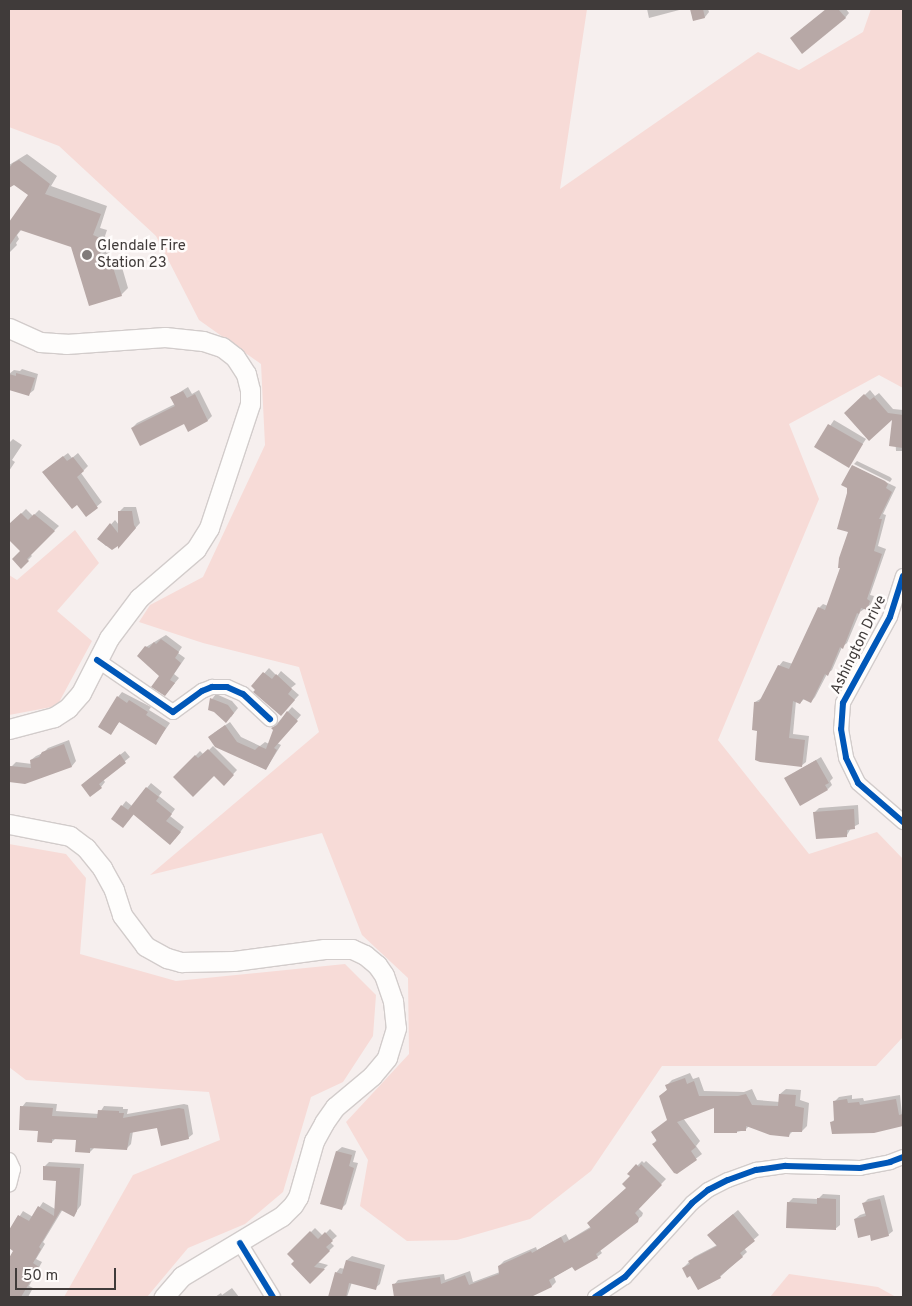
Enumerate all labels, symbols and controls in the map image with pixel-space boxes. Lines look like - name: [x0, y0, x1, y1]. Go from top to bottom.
- place label: Glendale Fire Station 23: [97, 237, 186, 272]
- marker: Glendale Fire Station 23: [81, 249, 93, 261]
- street label: Ashington Drive: [827, 593, 891, 697]
- scale bar: [18, 1258, 119, 1290]
- text: 50 m: [23, 1267, 58, 1286]

